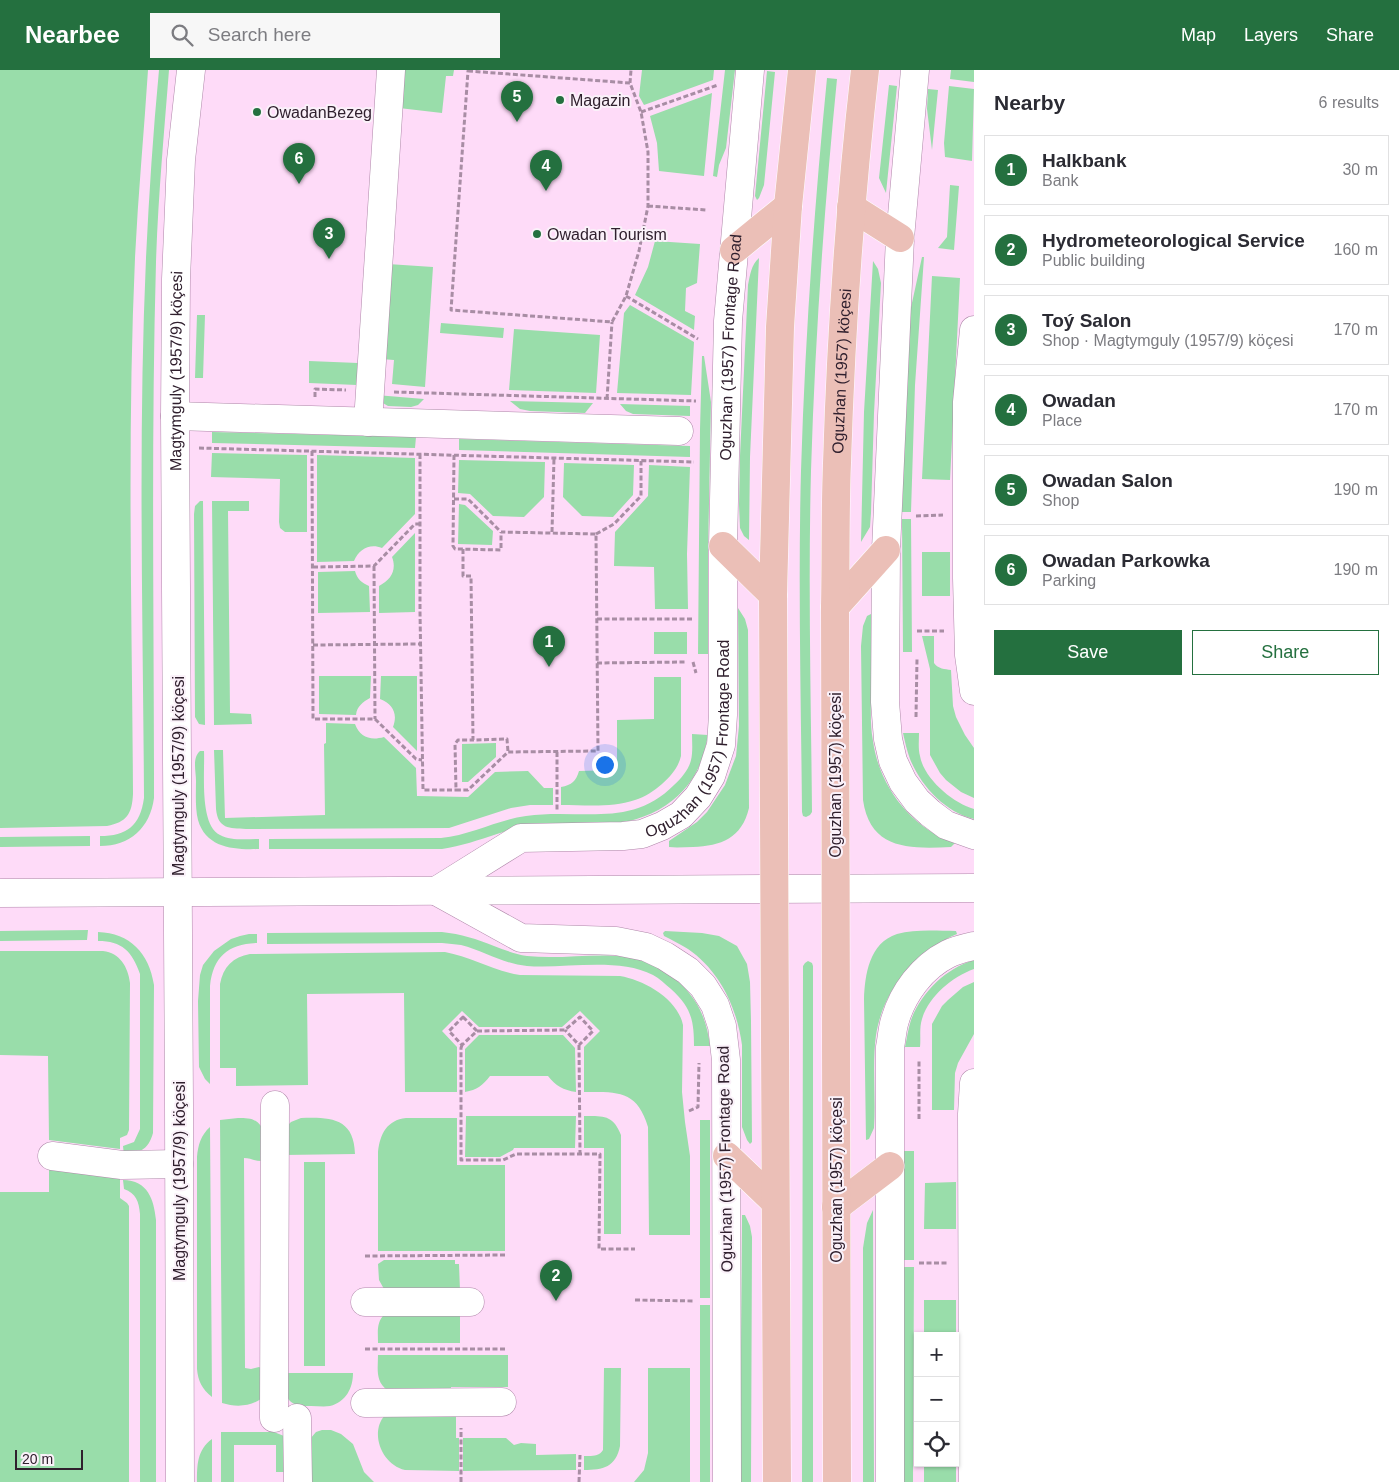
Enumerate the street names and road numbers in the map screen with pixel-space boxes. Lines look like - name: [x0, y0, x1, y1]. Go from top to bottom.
- street label: Oguzhan (1957) Frontage Road: [716, 233, 744, 461]
- street label: Magtymguly (1957/9) köçesi: [166, 271, 185, 471]
- street label: Oguzhan (1957) köçesi: [829, 288, 854, 454]
- street label: Oguzhan (1957) Frontage Road: [642, 640, 732, 840]
- street label: Magtymguly (1957/9) köçesi: [170, 676, 187, 876]
- street label: Oguzhan (1957) köçesi: [827, 692, 844, 858]
- street label: Oguzhan (1957) Frontage Road: [715, 1045, 735, 1273]
- street label: Magtymguly (1957/9) köçesi: [171, 1081, 188, 1281]
- street label: Oguzhan (1957) köçesi: [828, 1097, 845, 1263]

